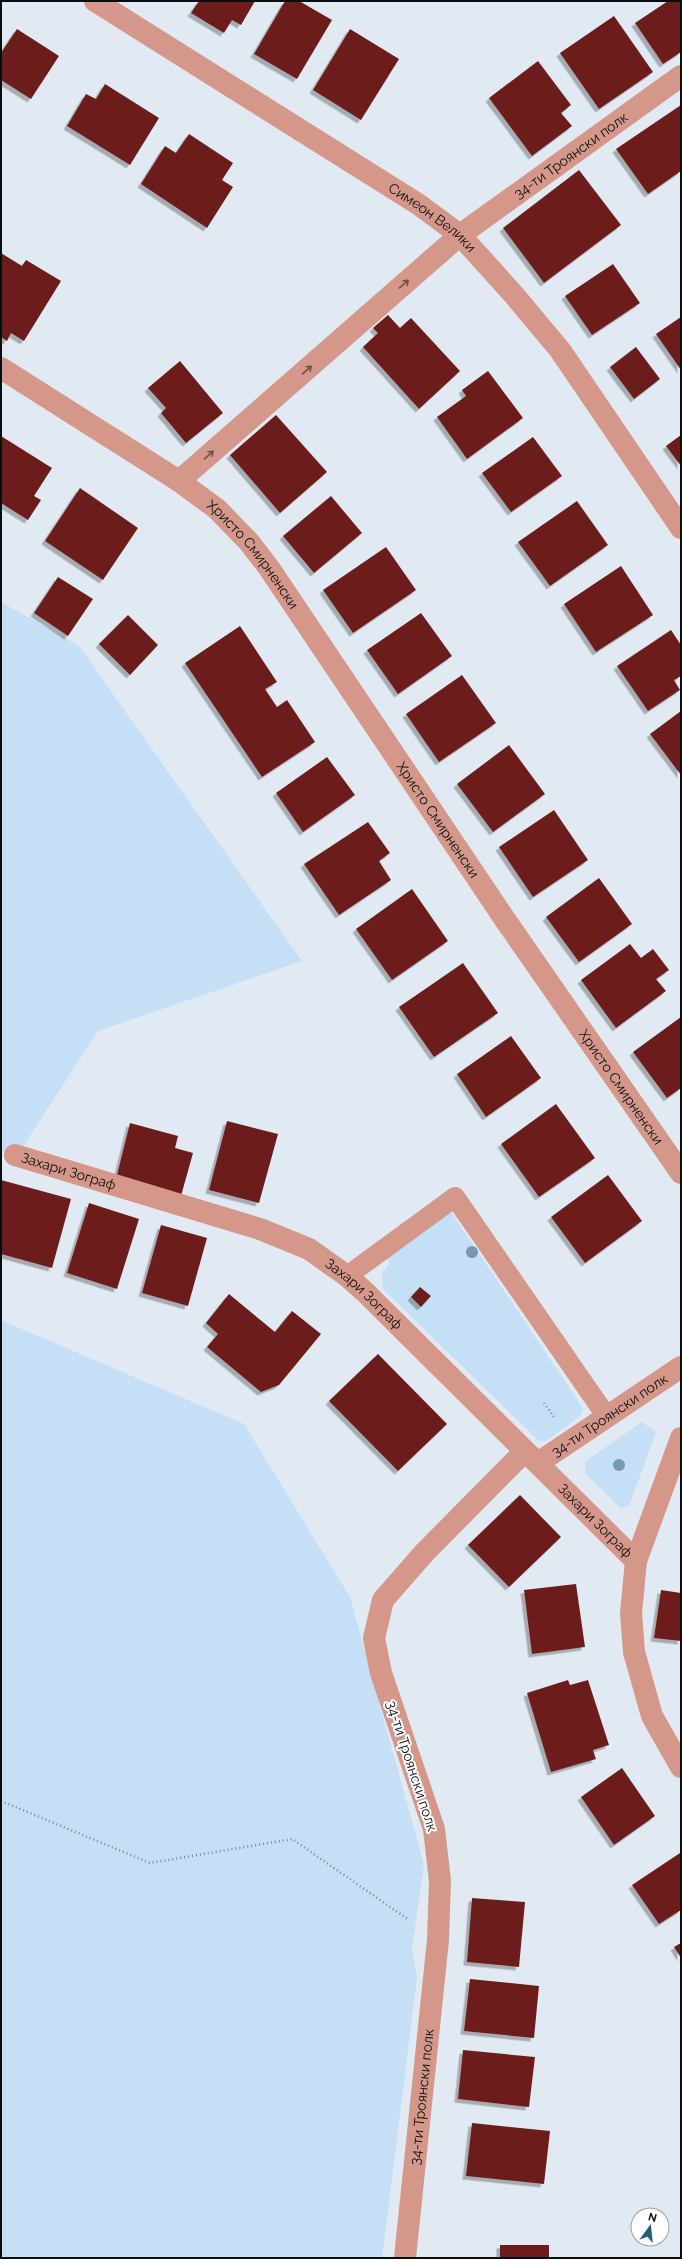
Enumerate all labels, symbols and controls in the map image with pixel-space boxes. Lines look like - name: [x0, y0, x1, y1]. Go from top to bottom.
- street label: 34-ти Троянски полк: [511, 109, 631, 202]
- street label: Симеон Велики: [386, 180, 479, 255]
- one-way arrow: [399, 280, 410, 289]
- one-way arrow: [301, 365, 312, 374]
- one-way arrow: [203, 451, 214, 460]
- street label: Христо Смирненски: [204, 496, 302, 612]
- street label: Христо Смирненски: [393, 759, 483, 881]
- street label: Христо Смирненски: [576, 1026, 667, 1148]
- street label: Захари Зограф: [19, 1149, 118, 1193]
- street label: Захари Зограф: [322, 1255, 406, 1333]
- street label: 34-ти Троянски полк: [548, 1370, 671, 1460]
- street label: Захари Зограф: [555, 1480, 636, 1561]
- street label: 34-ти Троянски полк: [383, 1699, 441, 1833]
- street label: 34-ти Троянски полк: [407, 2028, 437, 2166]
- north arrow: [630, 2207, 670, 2247]
- text: N: [647, 2210, 658, 2225]

